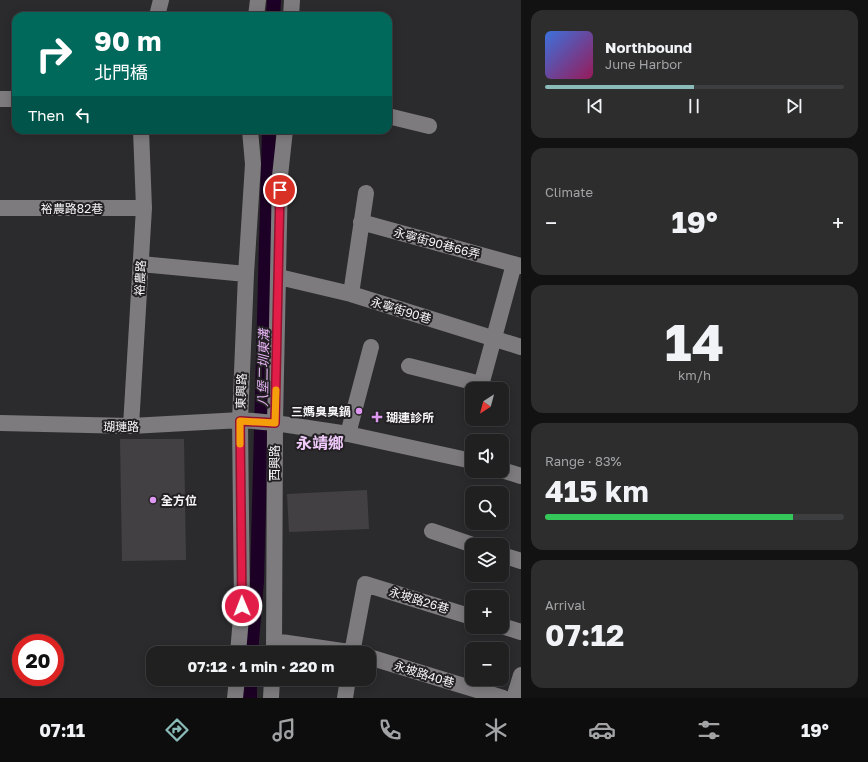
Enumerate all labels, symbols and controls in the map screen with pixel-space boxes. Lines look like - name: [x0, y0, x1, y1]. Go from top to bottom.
- text: 90 m: [94, 24, 161, 57]
- icon: right: [28, 28, 80, 80]
- text: Northbound: [605, 38, 692, 56]
- text: June Harbor: [605, 56, 682, 72]
- text: 北門橋: [94, 61, 148, 83]
- icon: previous: [584, 95, 606, 117]
- icon: pause: [683, 95, 705, 117]
- icon: next: [783, 95, 805, 117]
- icon: left: [72, 104, 94, 126]
- text: Then: [28, 106, 64, 124]
- pin: [263, 173, 297, 207]
- icon: arrive: [269, 179, 291, 201]
- text: Climate: [545, 184, 593, 200]
- street label: 裕農路82巷: [41, 201, 103, 216]
- text: 19°: [671, 204, 718, 240]
- text: −: [545, 209, 557, 236]
- text: +: [832, 209, 844, 236]
- street label: 永寧街90巷66弄: [392, 224, 482, 262]
- street label: 裕農路: [132, 260, 148, 296]
- street label: 永寧街90巷: [369, 294, 433, 326]
- text: 14: [665, 310, 724, 372]
- water label: 八堡二圳東溝: [254, 327, 272, 407]
- text: km/h: [678, 367, 711, 383]
- street label: 東興路: [233, 373, 249, 409]
- north arrow: [465, 382, 509, 426]
- map controls: [465, 382, 509, 686]
- place label: 三媽臭臭鍋: [291, 404, 351, 419]
- marker: 三媽臭臭鍋: [354, 406, 364, 416]
- place label: 瑚連診所: [386, 410, 434, 425]
- marker: 瑚連診所: [371, 411, 383, 423]
- street label: 瑚璉路: [103, 419, 139, 434]
- district label: 永靖鄉: [296, 433, 344, 453]
- button: sound: [465, 434, 509, 478]
- street label: 西興路: [267, 445, 282, 481]
- text: Range · 83%: [545, 453, 621, 469]
- text: 415 km: [545, 473, 649, 509]
- button: search: [465, 486, 509, 530]
- place label: 全方位: [161, 493, 197, 508]
- marker: 全方位: [148, 495, 158, 505]
- button: layers: [465, 538, 509, 582]
- street label: 永坡路26巷: [387, 584, 451, 616]
- position arrow: [221, 585, 263, 627]
- button: +: [465, 590, 509, 634]
- text: Arrival: [545, 597, 586, 613]
- text: 07:12: [545, 617, 624, 653]
- speed limit sign: 20: [12, 634, 64, 686]
- button: −: [465, 642, 509, 686]
- text: 07:12 · 1 min · 220 m: [188, 657, 334, 675]
- street label: 永坡路40巷: [392, 658, 456, 690]
- icon: directions: [163, 716, 191, 744]
- icon: music: [270, 716, 298, 744]
- icon: phone: [376, 716, 404, 744]
- icon: climate: [482, 716, 510, 744]
- icon: car: [588, 716, 616, 744]
- icon: filters: [695, 716, 723, 744]
- text: 07:11: [39, 719, 85, 741]
- text: 19°: [801, 719, 829, 741]

